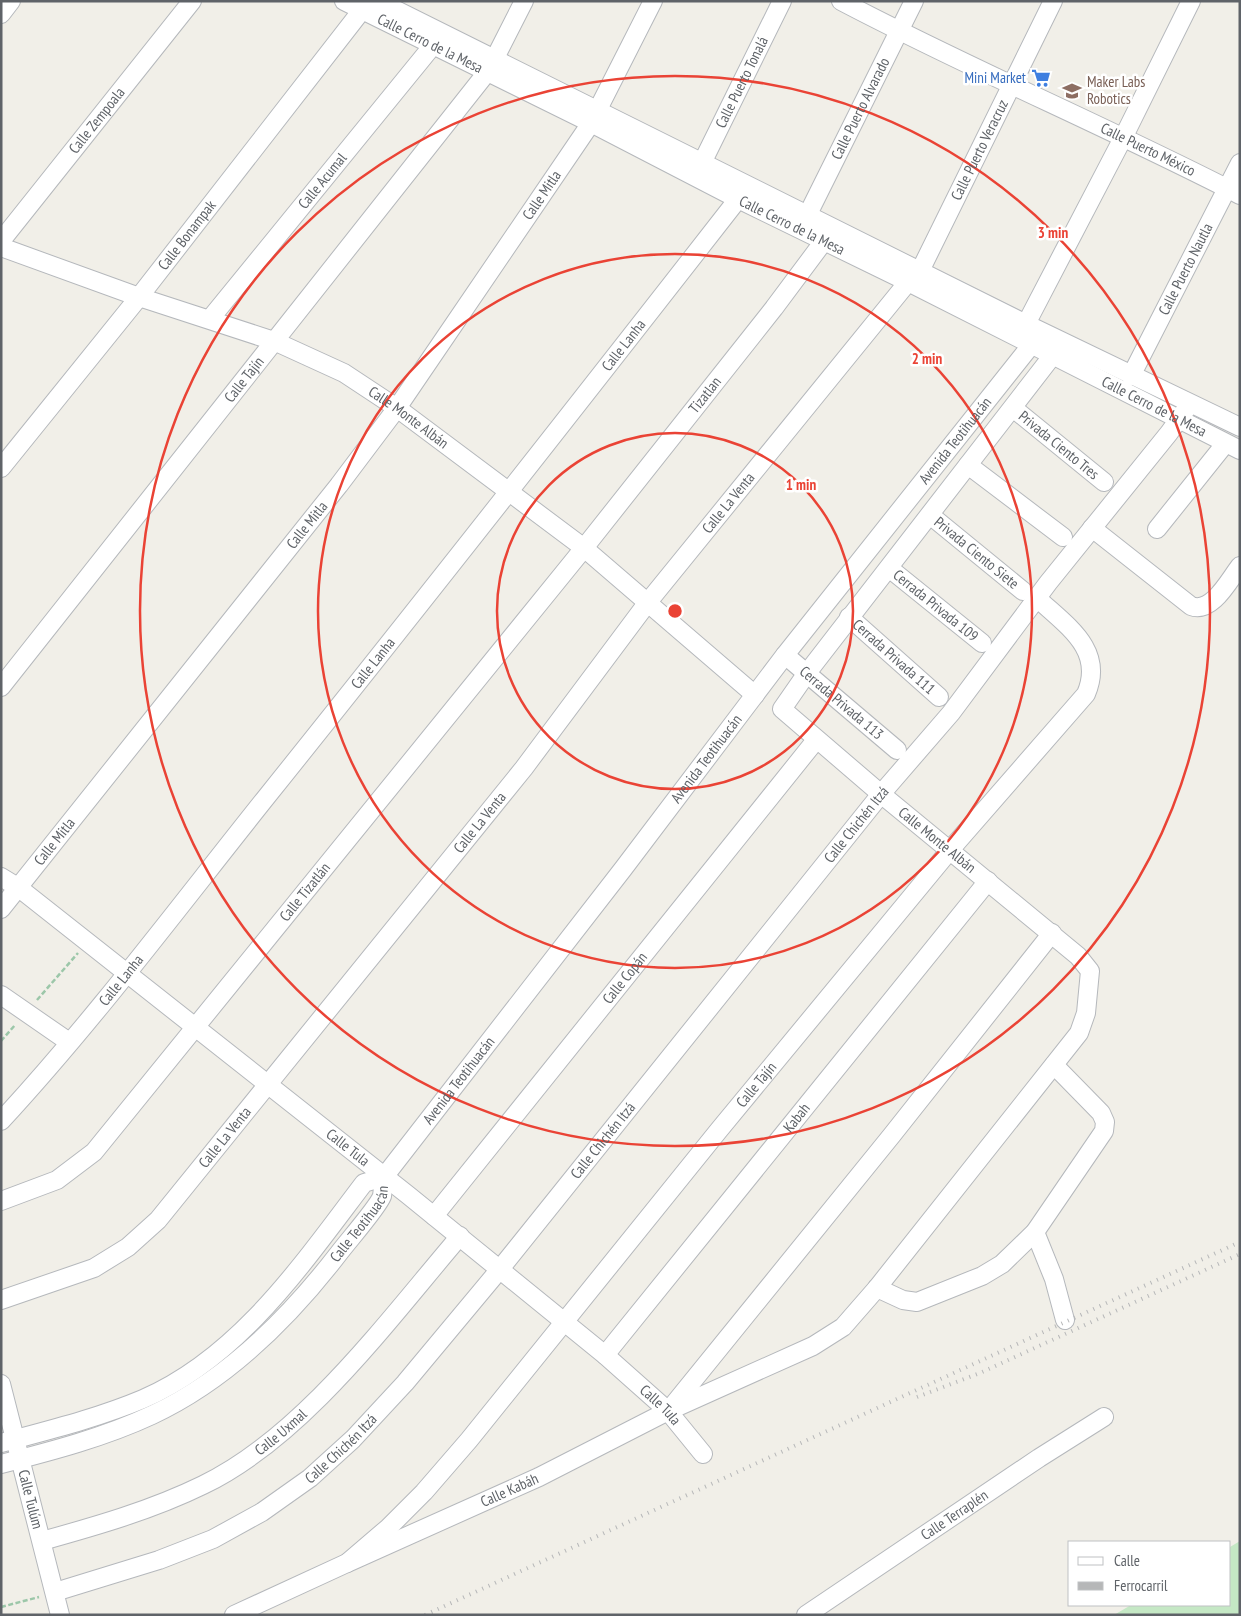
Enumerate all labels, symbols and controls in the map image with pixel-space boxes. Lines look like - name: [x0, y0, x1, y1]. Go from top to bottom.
- street label: Calle Cerro de la Mesa: [374, 9, 486, 77]
- street label: Calle Puerto Tonalá: [711, 33, 772, 131]
- street label: Calle Puerto Alvarado: [827, 54, 893, 163]
- supermarket icon: Mini Market: [1030, 67, 1052, 89]
- place label: Mini Market: [965, 68, 1026, 87]
- place label: Maker Labs Robotics: [1087, 72, 1145, 108]
- school or university icon: Maker Labs Robotics: [1061, 80, 1083, 102]
- street label: Calle Zempoala: [64, 83, 129, 157]
- street label: Calle Puerto Veracruz: [946, 96, 1012, 203]
- street label: Calle Puerto México: [1098, 118, 1199, 180]
- street label: Calle Acumal: [294, 148, 351, 213]
- street label: Calle Mitla: [518, 167, 565, 223]
- street label: Calle Cerro de la Mesa: [736, 191, 848, 259]
- street label: Calle Bonampak: [154, 196, 220, 274]
- street label: Calle Puerto Nautla: [1154, 220, 1217, 318]
- text: 3 min: [1038, 223, 1068, 242]
- street label: Calle Lanha: [597, 315, 649, 375]
- text: 2 min: [912, 349, 942, 368]
- street label: Calle Tajín: [220, 352, 268, 406]
- street label: Calle Cerro de la Mesa: [1099, 372, 1210, 441]
- street label: Tizatlan: [684, 373, 725, 417]
- street label: Calle Monte Albán: [365, 382, 453, 452]
- street label: Avenida Teotihuacán: [914, 393, 995, 488]
- street label: Privada Ciento Tres: [1015, 406, 1103, 483]
- street label: Calle La Venta: [698, 468, 758, 537]
- text: 1 min: [786, 475, 816, 494]
- street label: Calle Mitla: [282, 497, 331, 552]
- street label: Privada Ciento Siete: [930, 512, 1023, 593]
- street label: Cerrada Privada 109: [889, 565, 983, 645]
- centre of rings: [666, 602, 684, 620]
- street label: Cerrada Privada 111: [849, 615, 939, 698]
- street label: Calle Lanha: [346, 634, 399, 693]
- street label: Cerrada Privada 113: [796, 662, 888, 743]
- street label: Avenida Teotihuacán: [666, 711, 746, 807]
- street label: Calle Chichén Itzá: [820, 782, 892, 867]
- street label: Calle La Venta: [449, 788, 510, 857]
- street label: Calle Monte Albán: [895, 803, 980, 877]
- street label: Calle Mitla: [29, 814, 79, 869]
- street label: Calle Tizatlán: [275, 858, 334, 925]
- street label: Calle Copán: [598, 948, 651, 1008]
- street label: Calle Lanha: [94, 951, 147, 1010]
- street label: Avenida Teotihuacán: [418, 1033, 498, 1128]
- street label: Calle Tajín: [732, 1058, 780, 1111]
- street label: Calle Chichén Itzá: [566, 1098, 639, 1182]
- street label: Kabah: [779, 1099, 814, 1136]
- street label: Calle La Venta: [194, 1103, 255, 1171]
- street label: Calle Tula: [323, 1124, 374, 1170]
- street label: Calle Teotihuacán: [326, 1185, 392, 1266]
- street label: Calle Tula: [636, 1380, 685, 1429]
- street label: Calle Uxmal: [251, 1404, 311, 1459]
- street label: Calle Chichén Itzá: [301, 1410, 381, 1488]
- street label: Calle Tulúm: [14, 1468, 48, 1531]
- street label: Calle Kabáh: [477, 1469, 541, 1511]
- street label: Calle Terraplén: [917, 1485, 991, 1544]
- legend: [1068, 1541, 1231, 1606]
- text: Calle: [1114, 1551, 1140, 1570]
- text: Ferrocarril: [1114, 1576, 1168, 1595]

